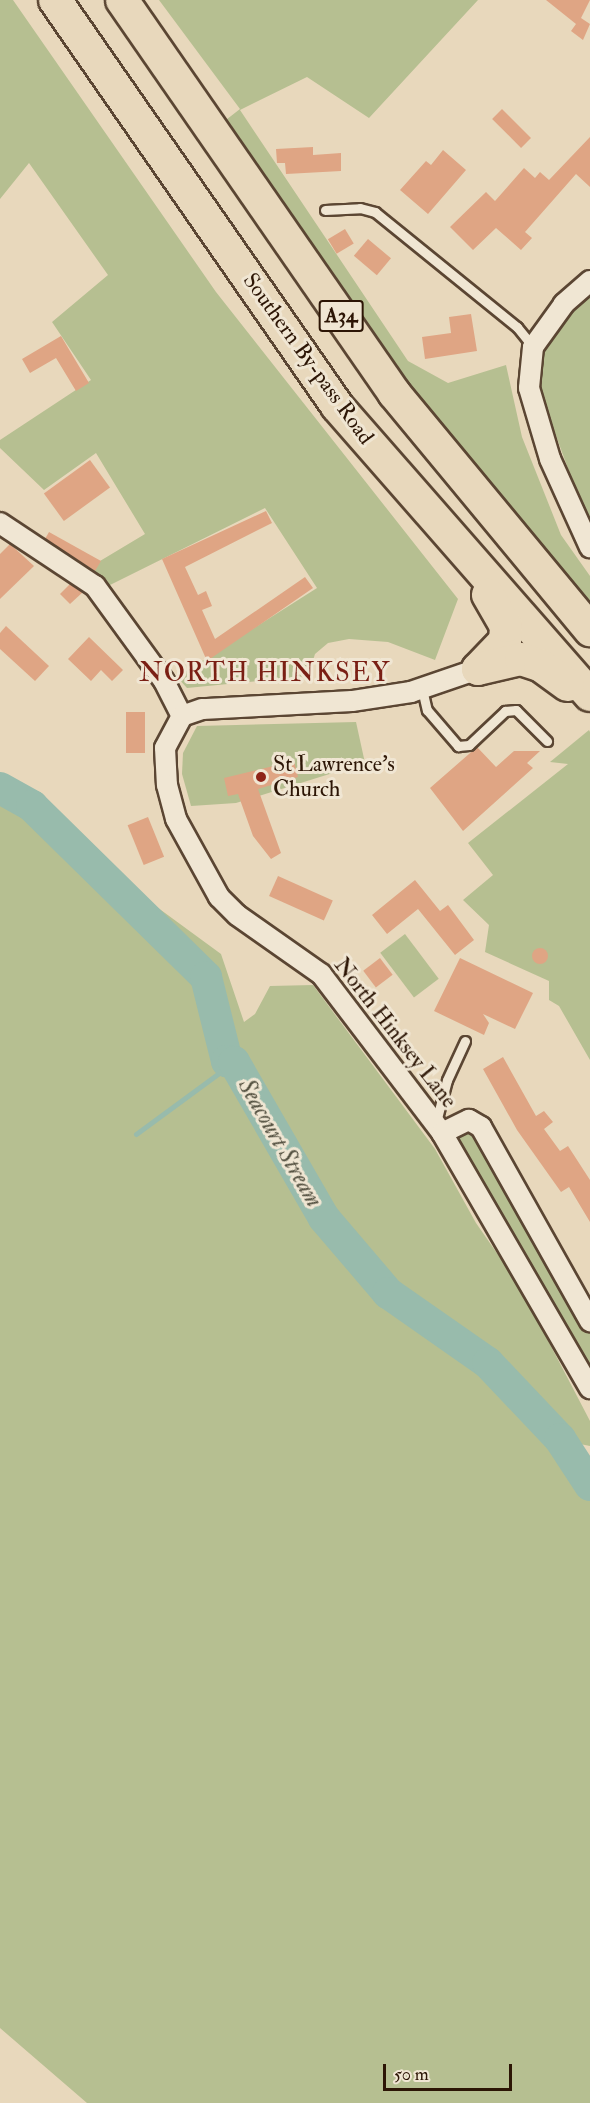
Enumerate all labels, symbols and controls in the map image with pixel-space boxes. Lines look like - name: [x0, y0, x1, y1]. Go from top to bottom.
- street label: Southern By-pass Road: [237, 268, 379, 450]
- road number: A34: [318, 298, 364, 334]
- district label: NORTH HINKSEY: [139, 658, 391, 690]
- place label: St Lawrence's Church: [273, 751, 395, 802]
- marker: St Lawrence's Church: [254, 770, 268, 784]
- street label: North Hinksey Lane: [328, 953, 462, 1113]
- water label: Seacourt Stream: [232, 1074, 328, 1212]
- scale bar: [386, 2052, 515, 2090]
- text: 50 m: [394, 2063, 429, 2086]

